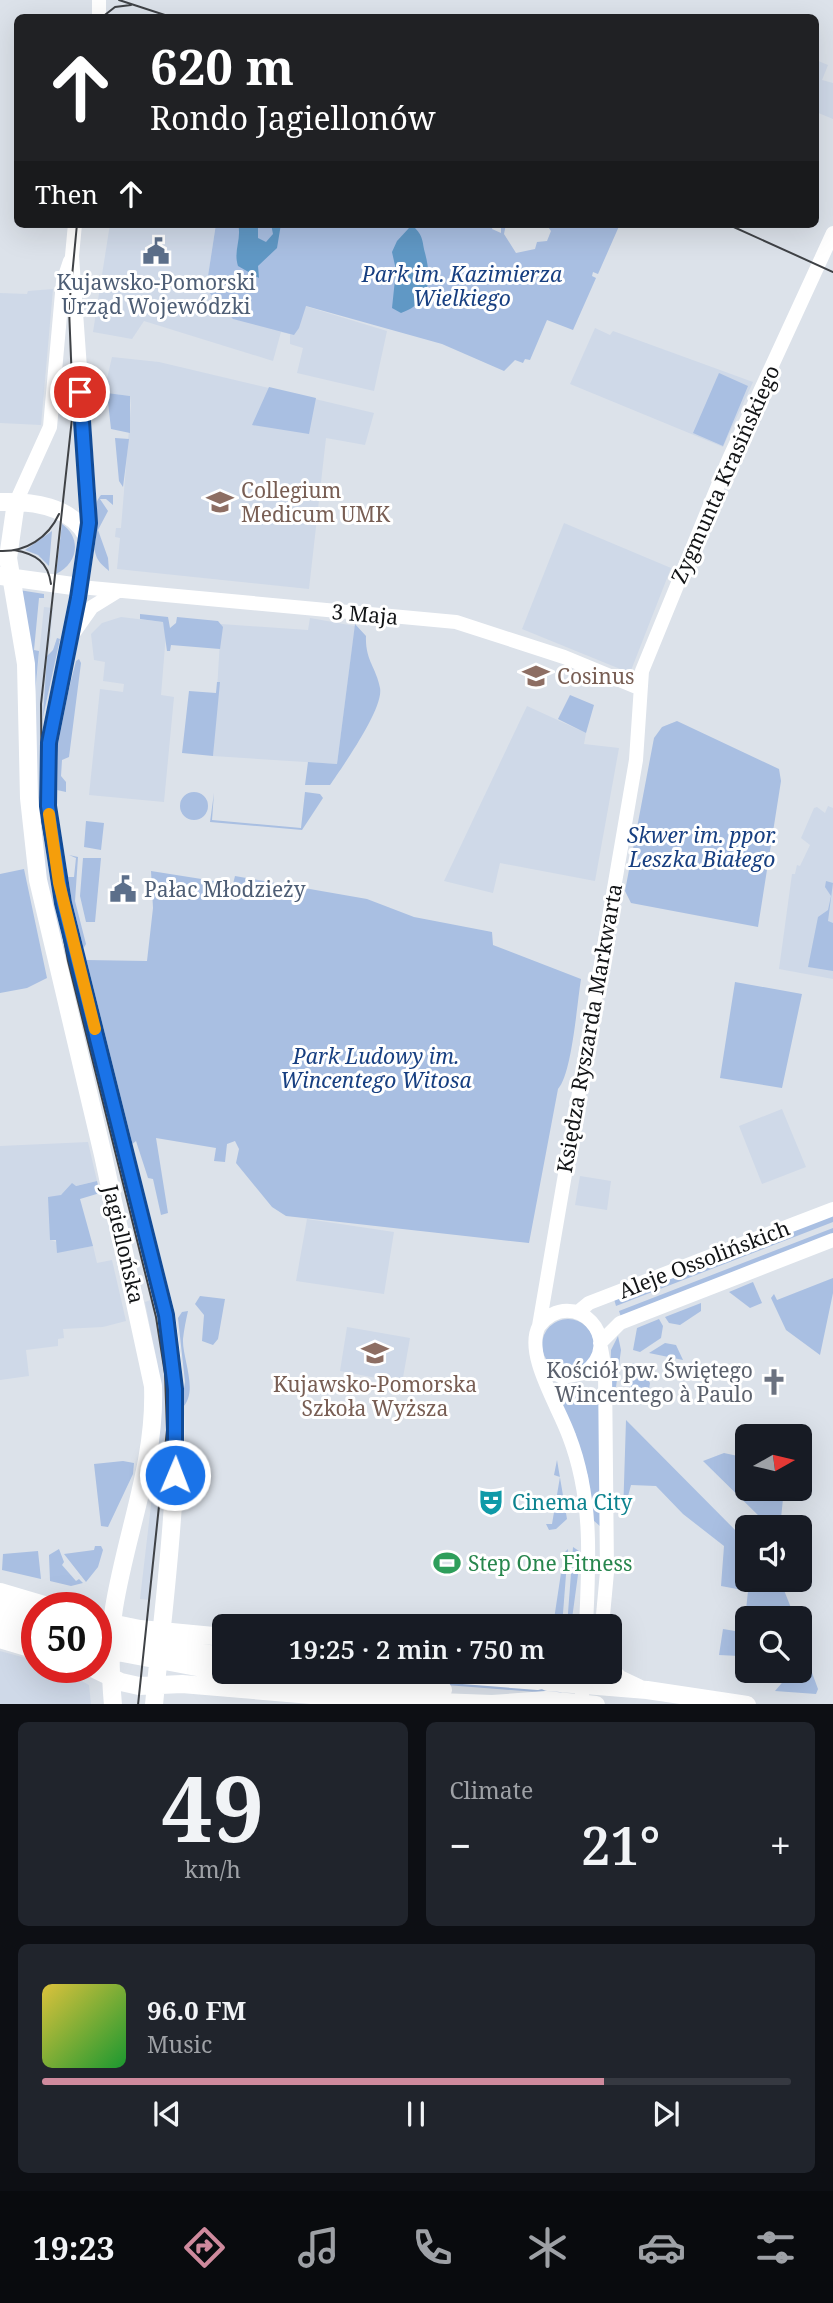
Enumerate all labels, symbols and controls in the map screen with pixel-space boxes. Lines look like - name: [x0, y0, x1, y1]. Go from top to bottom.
- text: 620 m: [150, 33, 294, 99]
- icon: ahead: [35, 42, 126, 133]
- text: Rondo Jagiellonów: [150, 96, 436, 139]
- icon: ahead: [112, 175, 150, 213]
- text: Then: [35, 176, 98, 212]
- public building icon: Kujawsko-Pomorski Urząd Wojewódzki: [141, 236, 171, 266]
- park label: Park im. Kazimierza Wielkiego: [361, 260, 563, 312]
- place label: Kujawsko-Pomorski Urząd Wojewódzki: [57, 268, 256, 320]
- street label: Zygmunta Krasińskiego: [664, 361, 786, 587]
- pin: [50, 362, 110, 422]
- icon: arrive: [61, 373, 99, 411]
- place label: Collegium Medicum UMK: [241, 476, 390, 528]
- school or university icon: Collegium Medicum UMK: [205, 487, 235, 517]
- street label: 3 Maja: [330, 597, 400, 631]
- school or university icon: Cosinus: [521, 661, 551, 691]
- place label: Cosinus: [557, 662, 635, 690]
- park label: Skwer im. ppor. Leszka Białego: [627, 821, 777, 873]
- public building icon: Pałac Młodzieży: [108, 874, 138, 904]
- place label: Pałac Młodzieży: [144, 875, 306, 903]
- street label: Księdza Ryszarda Markwarta: [550, 881, 628, 1175]
- park label: Park Ludowy im. Wincentego Witosa: [280, 1042, 473, 1094]
- street label: Jagiellońska: [97, 1181, 151, 1306]
- street label: Aleje Ossolińskich: [614, 1213, 794, 1305]
- school or university icon: Kujawsko-Pomorska Szkoła Wyższa: [360, 1338, 390, 1368]
- place label: Kościół pw. Świętego Wincentego à Paulo: [546, 1356, 753, 1408]
- church icon: Kościół pw. Świętego Wincentego à Paulo: [759, 1367, 789, 1397]
- place label: Kujawsko-Pomorska Szkoła Wyższa: [273, 1370, 477, 1422]
- north arrow: [735, 1424, 812, 1502]
- map controls: [735, 1424, 812, 1683]
- position arrow: [138, 1438, 212, 1512]
- theatre icon: Cinema City: [476, 1487, 506, 1517]
- place label: Cinema City: [512, 1488, 633, 1516]
- button: sound: [735, 1515, 812, 1592]
- sports icon: Step One Fitness: [432, 1548, 462, 1578]
- place label: Step One Fitness: [468, 1549, 632, 1577]
- speed limit sign: 50: [21, 1592, 112, 1683]
- button: search: [735, 1606, 812, 1683]
- text: 19:25 · 2 min · 750 m: [289, 1631, 545, 1667]
- text: 49: [161, 1745, 264, 1869]
- text: Climate: [450, 1774, 533, 1806]
- text: 21°: [581, 1809, 660, 1880]
- text: −: [450, 1819, 472, 1871]
- text: +: [770, 1819, 791, 1871]
- text: km/h: [185, 1853, 241, 1885]
- text: 96.0 FM: [147, 1992, 246, 2028]
- text: Music: [147, 2028, 212, 2060]
- icon: previous: [148, 2095, 186, 2133]
- icon: pause: [397, 2095, 435, 2133]
- icon: next: [647, 2095, 685, 2133]
- icon: directions: [180, 2223, 229, 2272]
- icon: music: [294, 2223, 343, 2272]
- icon: phone: [408, 2223, 457, 2272]
- icon: climate: [523, 2223, 572, 2272]
- icon: car: [637, 2223, 686, 2272]
- icon: filters: [751, 2223, 800, 2272]
- text: 19:23: [33, 2226, 115, 2269]

